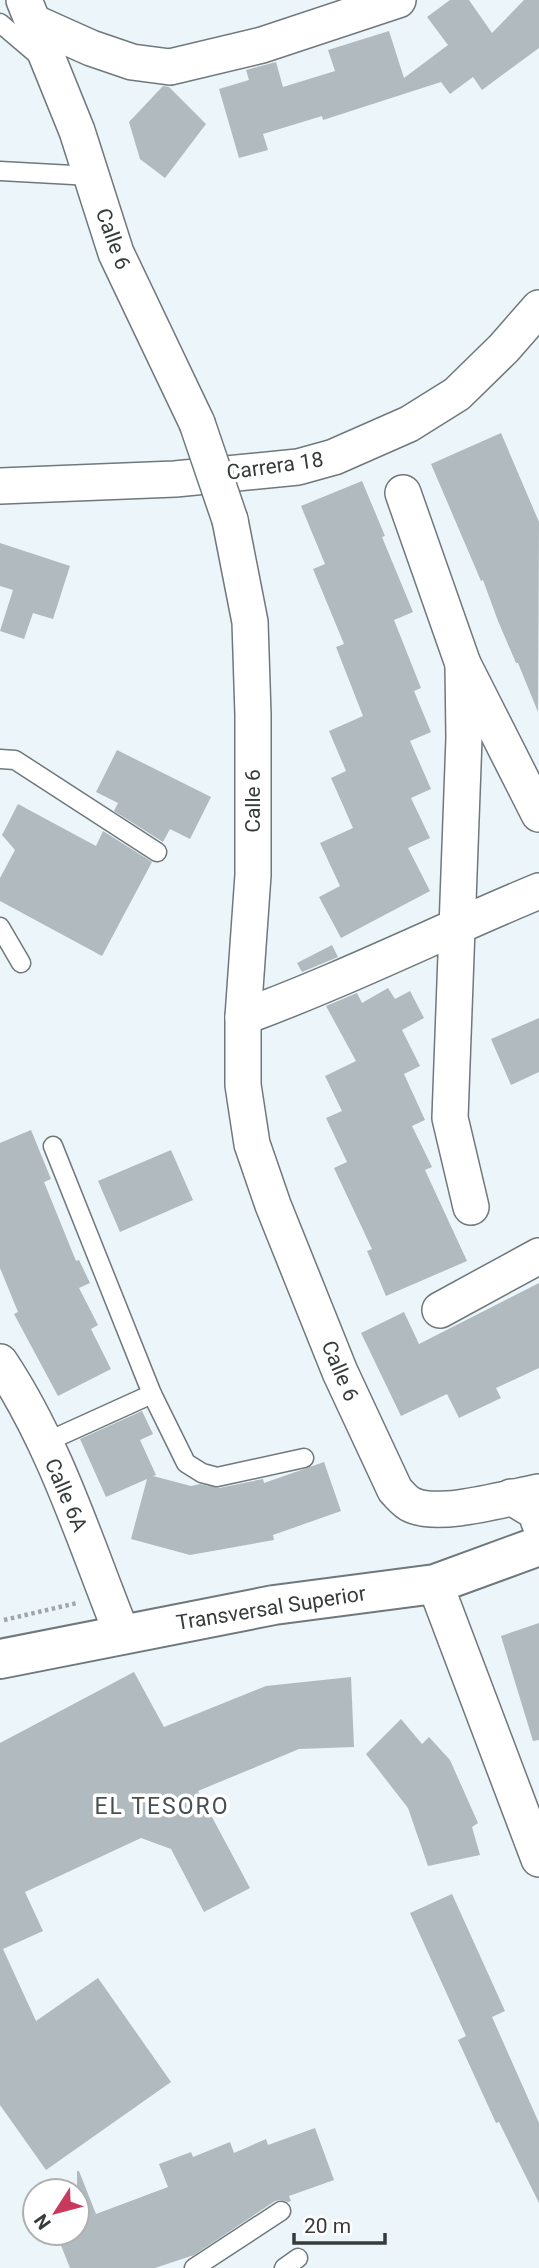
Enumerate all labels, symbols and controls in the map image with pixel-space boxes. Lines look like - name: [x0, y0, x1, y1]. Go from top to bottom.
- street label: Calle 6: [91, 205, 135, 273]
- street label: Carrera 18: [225, 447, 325, 485]
- street label: Calle 6: [241, 769, 265, 833]
- street label: Calle 6: [317, 1337, 363, 1405]
- street label: Calle 6A: [40, 1455, 92, 1535]
- street label: Transversal Superior: [175, 1581, 367, 1635]
- district label: EL TESORO: [95, 1793, 230, 1820]
- north arrow: [21, 2177, 91, 2247]
- scale bar: [294, 2202, 385, 2246]
- text: N: [29, 2210, 56, 2234]
- text: 20 m: [304, 2214, 351, 2238]

